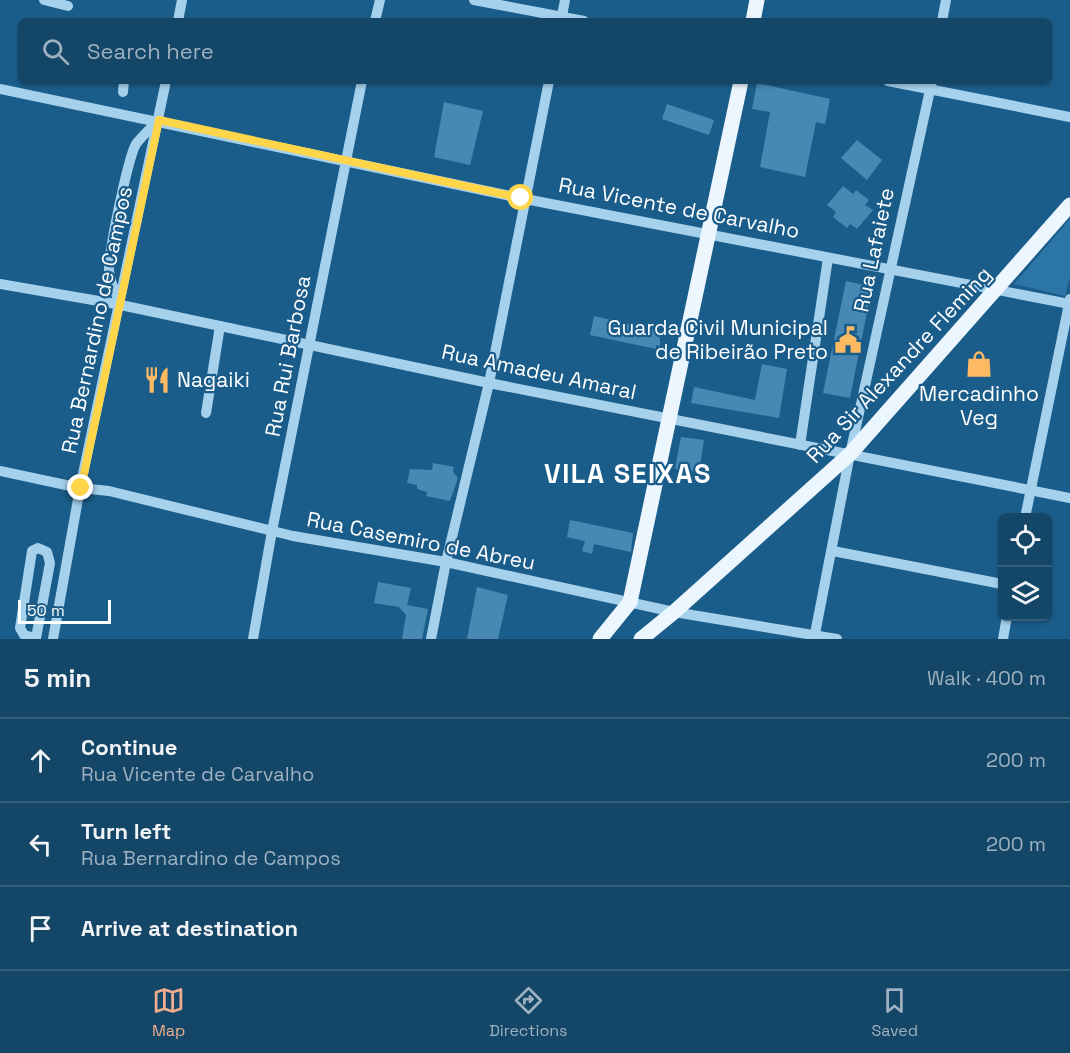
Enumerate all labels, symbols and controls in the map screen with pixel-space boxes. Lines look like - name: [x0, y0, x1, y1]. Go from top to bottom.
- search box: [18, 18, 1052, 84]
- icon: search: [39, 35, 72, 68]
- text: Search here: [87, 37, 214, 65]
- street label: Rua Vicente de Carvalho: [556, 171, 802, 244]
- street label: Rua Bernardino de Campos: [55, 184, 138, 456]
- route start: [507, 184, 533, 210]
- street label: Rua Lafaiete: [847, 185, 900, 315]
- street label: Rua Sir Alexandre Fleming: [800, 261, 997, 469]
- street label: Rua Rui Barbosa: [259, 273, 316, 439]
- place label: Guarda Civil Municipal de Ribeirão Preto: [608, 314, 828, 365]
- public building icon: Guarda Civil Municipal de Ribeirão Preto: [833, 325, 863, 355]
- street label: Rua Amadeu Amaral: [439, 338, 639, 405]
- shop icon: Mercadinho Veg: [964, 349, 994, 379]
- restaurant icon: Nagaiki: [142, 365, 172, 395]
- place label: Nagaiki: [177, 366, 250, 393]
- place label: Mercadinho Veg: [919, 380, 1039, 431]
- district label: VILA SEIXAS: [544, 456, 712, 491]
- route end: [67, 474, 93, 500]
- street label: Rua Casemiro de Abreu: [304, 505, 538, 576]
- map controls: [998, 513, 1052, 621]
- button: locate: [998, 513, 1052, 567]
- button: layers: [998, 567, 1052, 621]
- scale bar: [18, 597, 111, 624]
- text: 50 m: [27, 600, 65, 621]
- text: 5 min: [24, 661, 91, 695]
- text: Walk · 400 m: [927, 665, 1046, 691]
- text: Continue: [81, 733, 177, 761]
- icon: ahead: [24, 744, 57, 777]
- text: 200 m: [986, 747, 1046, 773]
- text: Rua Vicente de Carvalho: [81, 761, 314, 787]
- text: Turn left: [81, 817, 171, 845]
- icon: left: [24, 828, 57, 861]
- text: 200 m: [986, 831, 1046, 857]
- text: Rua Bernardino de Campos: [81, 845, 341, 871]
- icon: arrive: [24, 912, 57, 945]
- text: Arrive at destination: [81, 914, 298, 942]
- tab: Map: [152, 984, 185, 1041]
- tab: Directions: [489, 984, 568, 1041]
- tab: Saved: [871, 984, 918, 1041]

